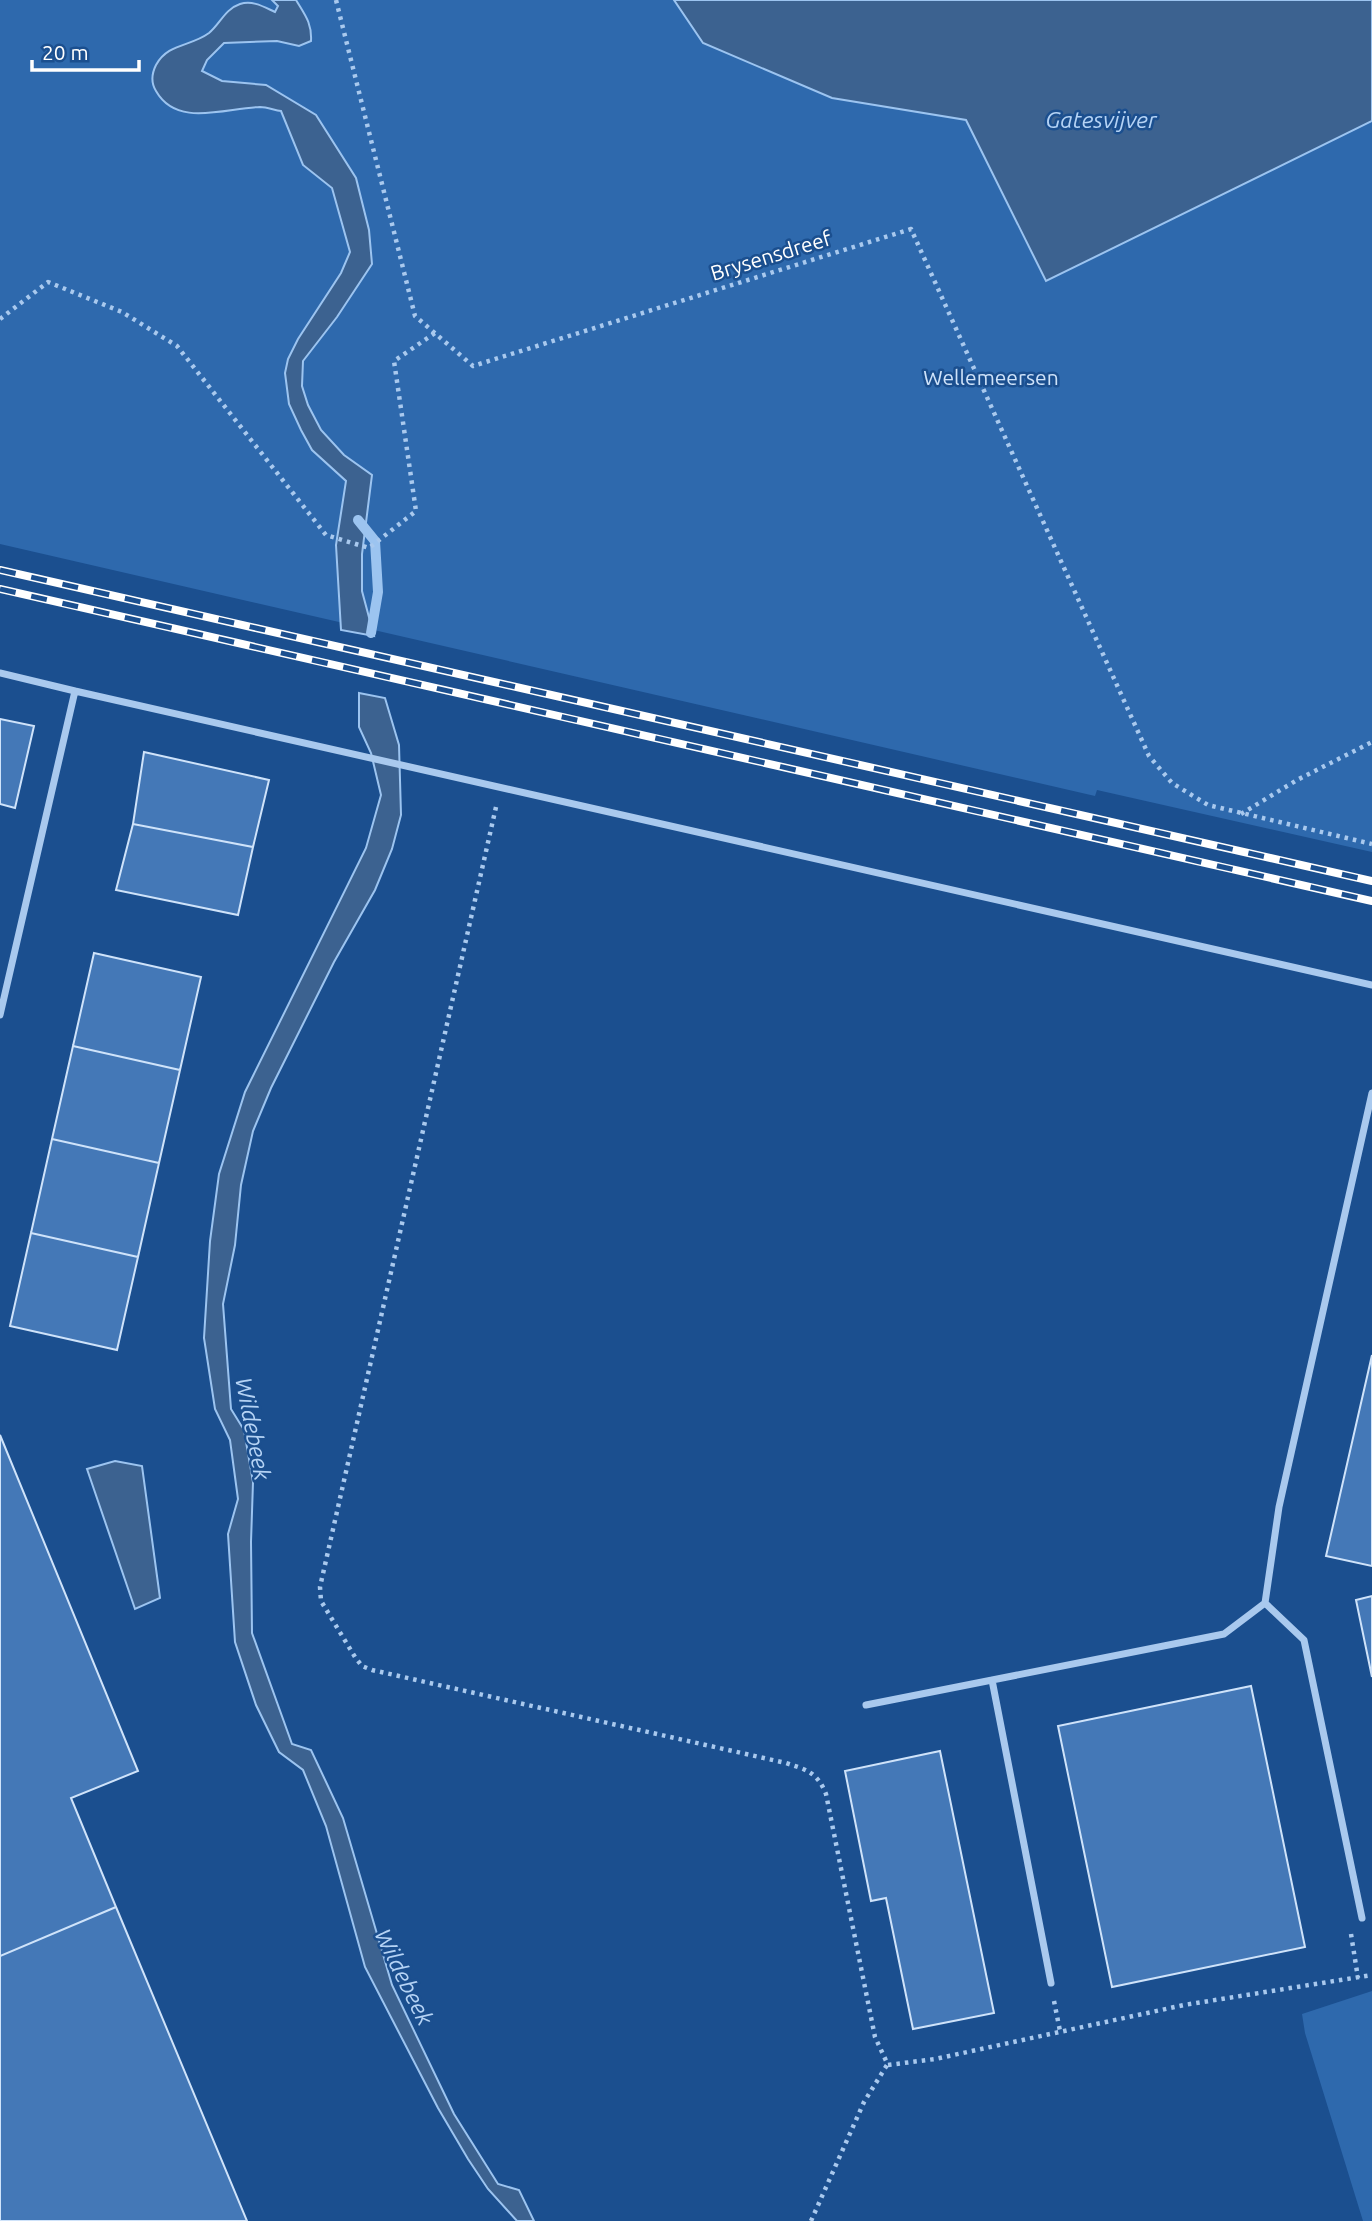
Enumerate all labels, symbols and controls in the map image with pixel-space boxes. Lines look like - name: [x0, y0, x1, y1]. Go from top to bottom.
- scale bar: [32, 28, 138, 72]
- text: 20 m: [42, 40, 89, 64]
- water label: Gatesvijver: [1045, 107, 1158, 132]
- street label: Brysensdreef: [707, 225, 835, 285]
- park label: Wellemeersen: [923, 365, 1059, 389]
- water label: Wildebeek: [231, 1375, 276, 1483]
- water label: Wildebeek: [370, 1924, 439, 2029]

